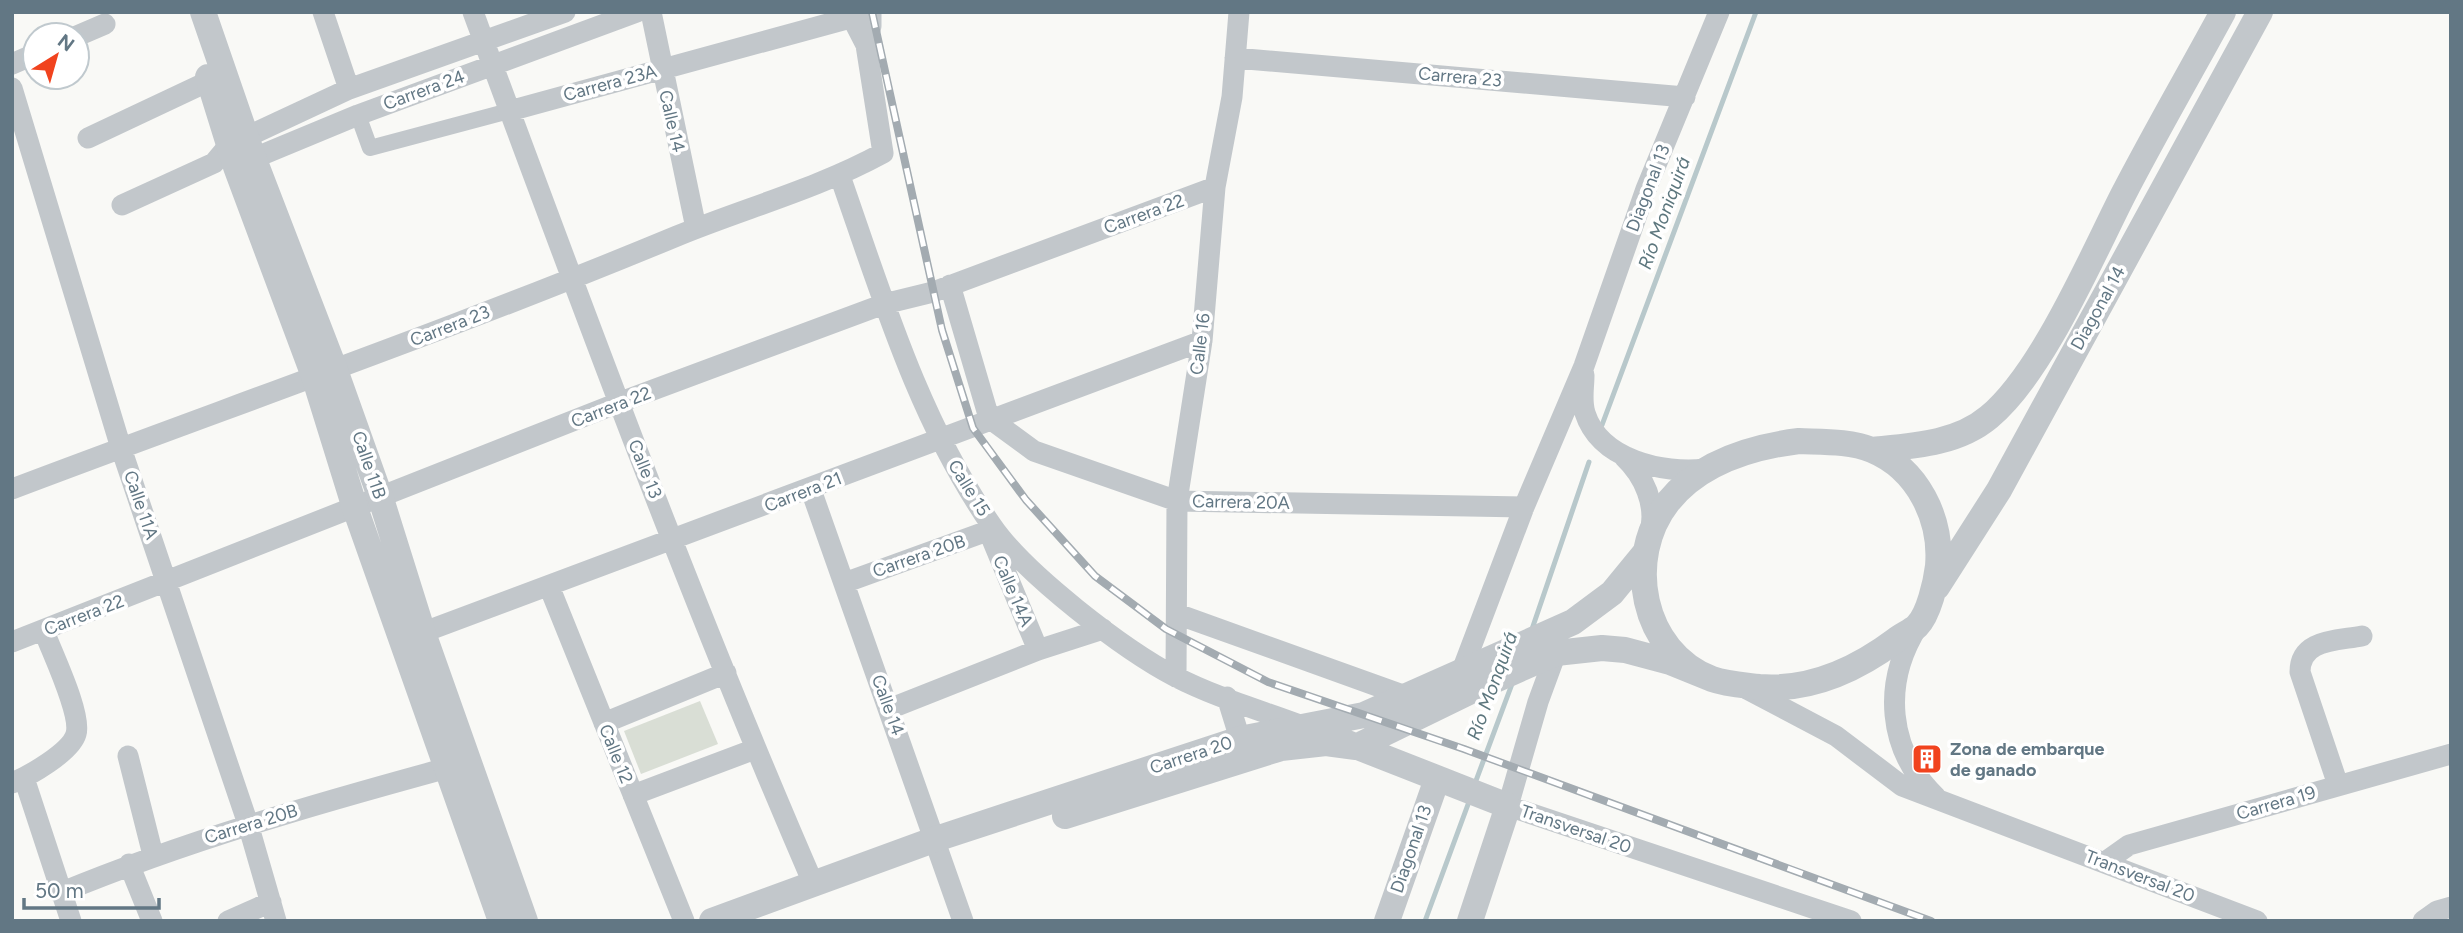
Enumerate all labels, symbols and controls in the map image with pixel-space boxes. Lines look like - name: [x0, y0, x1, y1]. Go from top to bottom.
- north arrow: [21, 21, 91, 91]
- text: N: [53, 29, 79, 56]
- street label: Carrera 23A: [561, 60, 659, 106]
- street label: Carrera 23: [1417, 62, 1503, 92]
- street label: Carrera 24: [380, 65, 468, 115]
- street label: Calle 14: [654, 88, 690, 154]
- street label: Diagonal 13: [1621, 141, 1675, 235]
- water label: Río Moniquirá: [1633, 154, 1695, 272]
- street label: Carrera 22: [1101, 189, 1187, 239]
- street label: Diagonal 14: [2066, 262, 2130, 354]
- street label: Carrera 23: [407, 301, 493, 351]
- street label: Calle 16: [1185, 312, 1215, 376]
- street label: Carrera 22: [568, 382, 654, 432]
- street label: Calle 11B: [347, 428, 391, 502]
- street label: Calle 13: [623, 436, 667, 502]
- street label: Calle 15: [943, 456, 995, 520]
- street label: Carrera 21: [761, 467, 845, 517]
- street label: Calle 11A: [119, 468, 163, 542]
- street label: Carrera 20A: [1192, 490, 1290, 514]
- street label: Carrera 20B: [870, 530, 968, 582]
- street label: Calle 14A: [988, 552, 1038, 630]
- street label: Carrera 22: [41, 590, 127, 640]
- water label: Río Monquirá: [1462, 629, 1522, 743]
- street label: Calle 14: [867, 672, 909, 738]
- street label: Calle 12: [594, 721, 638, 787]
- street label: Carrera 20: [1147, 731, 1235, 779]
- place label: Zona de embarque de ganado: [1950, 738, 2105, 781]
- building icon: Zona de embarque de ganado: [1910, 742, 1944, 776]
- street label: Carrera 19: [2234, 781, 2318, 825]
- street label: Carrera 20B: [202, 799, 300, 849]
- street label: Transversal 20: [1518, 800, 1634, 858]
- street label: Diagonal 13: [1386, 802, 1436, 896]
- street label: Transversal 20: [2082, 845, 2198, 907]
- scale bar: [24, 866, 159, 910]
- text: 50 m: [35, 878, 84, 903]

